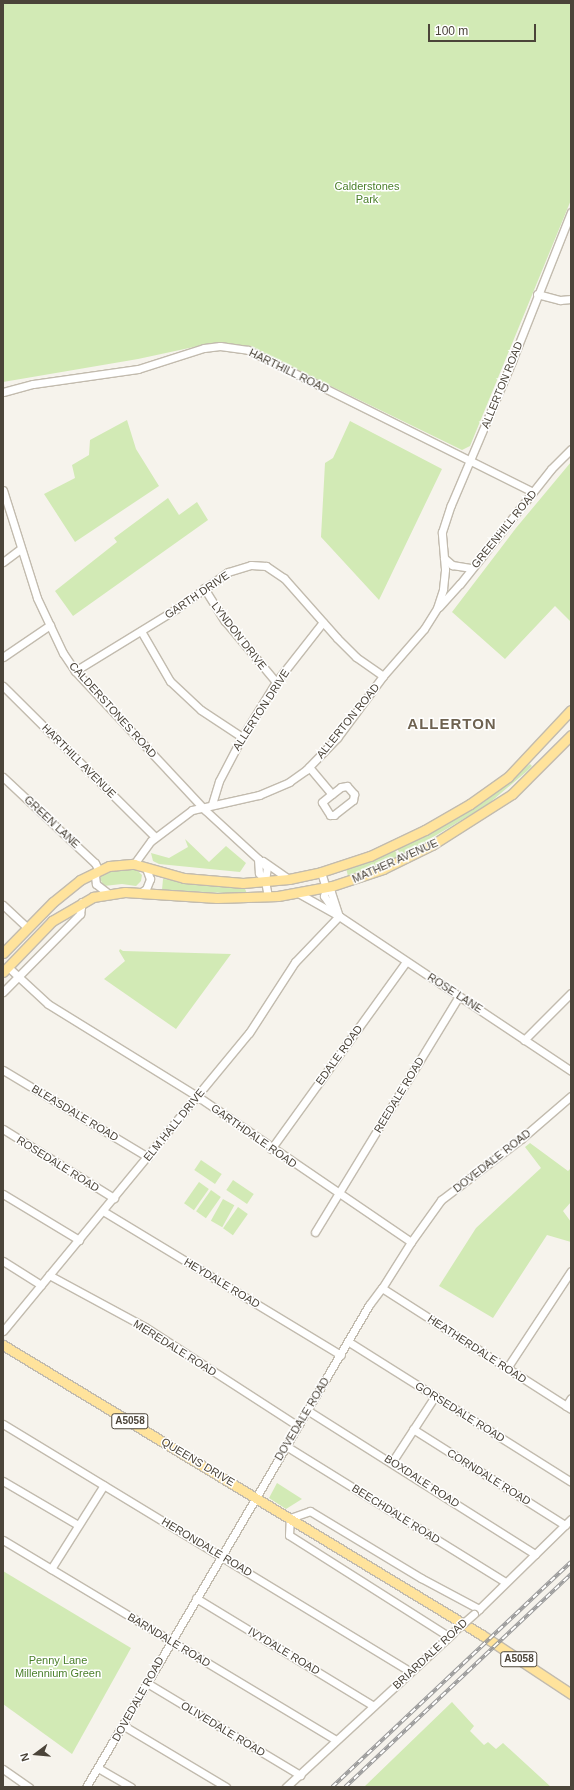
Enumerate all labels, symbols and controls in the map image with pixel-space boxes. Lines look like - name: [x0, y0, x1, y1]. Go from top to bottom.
- scale bar: [430, 16, 538, 42]
- text: 100 m: [435, 24, 468, 38]
- park label: Calderstones Park: [335, 180, 399, 206]
- street label: ALLERTON ROAD: [479, 340, 525, 430]
- street label: HARTHILL ROAD: [247, 346, 331, 396]
- street label: GREENHILL ROAD: [468, 487, 540, 571]
- street label: GARTH DRIVE: [162, 569, 232, 621]
- street label: LYNDON DRIVE: [209, 600, 269, 672]
- street label: CALDERSTONES ROAD: [66, 659, 160, 761]
- street label: ALLERTON DRIVE: [230, 667, 292, 753]
- street label: ALLERTON ROAD: [314, 681, 382, 761]
- district label: ALLERTON: [407, 715, 497, 733]
- street label: HARTHILL AVENUE: [39, 721, 119, 801]
- street label: GREEN LANE: [22, 793, 82, 851]
- street label: MATHER AVENUE: [350, 836, 440, 886]
- street label: ROSE LANE: [425, 970, 485, 1016]
- street label: EDALE ROAD: [313, 1022, 365, 1088]
- street label: REEDALE ROAD: [371, 1055, 427, 1135]
- street label: BLEASDALE ROAD: [29, 1082, 121, 1144]
- street label: ELM HALL DRIVE: [141, 1086, 207, 1164]
- street label: GARTHDALE ROAD: [208, 1101, 300, 1171]
- street label: DOVEDALE ROAD: [451, 1127, 533, 1195]
- street label: ROSEDALE ROAD: [14, 1133, 102, 1195]
- street label: HEYDALE ROAD: [182, 1255, 262, 1311]
- street label: HEATHERDALE ROAD: [425, 1312, 529, 1386]
- street label: MEREDALE ROAD: [131, 1317, 219, 1379]
- street label: DOVEDALE ROAD: [272, 1375, 332, 1463]
- street label: GORSEDALE ROAD: [413, 1379, 507, 1445]
- road number: A5058: [111, 1413, 149, 1429]
- street label: QUEENS DRIVE: [159, 1435, 237, 1489]
- street label: CORNDALE ROAD: [445, 1446, 533, 1508]
- street label: BOXDALE ROAD: [382, 1452, 462, 1510]
- street label: BEECHDALE ROAD: [349, 1482, 443, 1546]
- street label: HERONDALE ROAD: [159, 1515, 255, 1579]
- street label: BARNDALE ROAD: [125, 1610, 213, 1670]
- street label: BRIARDALE ROAD: [390, 1616, 470, 1692]
- street label: IVYDALE ROAD: [246, 1624, 322, 1678]
- road number: A5058: [500, 1651, 538, 1667]
- park label: Penny Lane Millennium Green: [15, 1654, 101, 1680]
- street label: DOVEDALE ROAD: [109, 1654, 167, 1744]
- street label: OLIVEDALE ROAD: [178, 1699, 268, 1759]
- north arrow: [16, 1734, 56, 1774]
- text: N: [18, 1752, 31, 1763]

